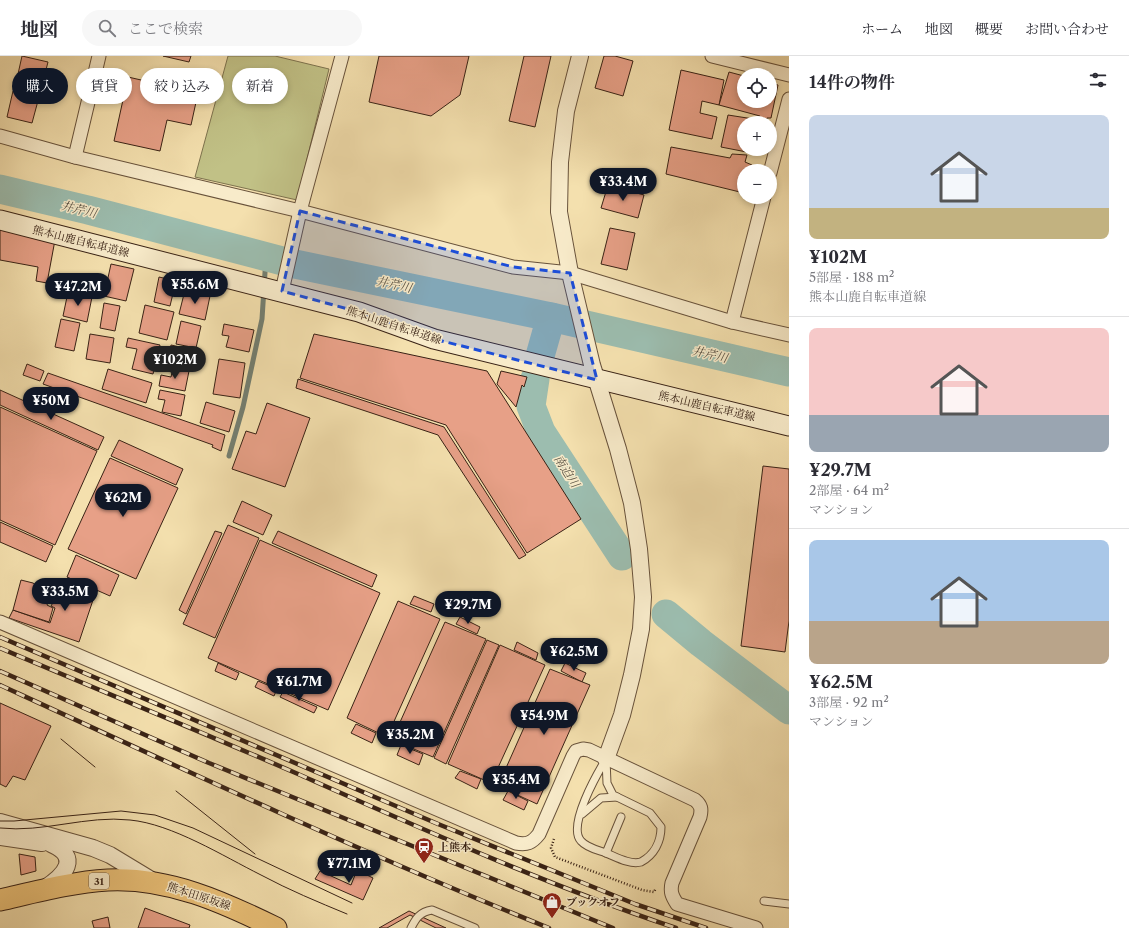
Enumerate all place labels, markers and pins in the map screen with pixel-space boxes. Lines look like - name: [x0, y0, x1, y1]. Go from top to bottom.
- pin: ¥33.4M: [590, 168, 656, 202]
- pin: ¥55.6M: [162, 271, 228, 305]
- pin: ¥47.2M: [45, 273, 111, 307]
- pin: ¥102M: [147, 346, 203, 380]
- pin: ¥50M: [27, 387, 75, 421]
- pin: ¥62M: [99, 484, 147, 518]
- pin: ¥33.5M: [32, 578, 98, 612]
- pin: ¥29.7M: [435, 591, 501, 625]
- pin: ¥62.5M: [541, 638, 607, 672]
- pin: ¥61.7M: [266, 668, 332, 702]
- pin: ¥54.9M: [511, 702, 577, 736]
- pin: ¥35.2M: [377, 721, 443, 755]
- pin: ¥35.4M: [483, 766, 549, 800]
- station icon: 上熊本: [413, 836, 435, 864]
- place label: 上熊本: [438, 840, 471, 854]
- pin: ¥77.1M: [316, 850, 382, 884]
- shop icon: ブックオフ: [541, 891, 563, 919]
- place label: ブックオフ: [566, 895, 620, 909]

